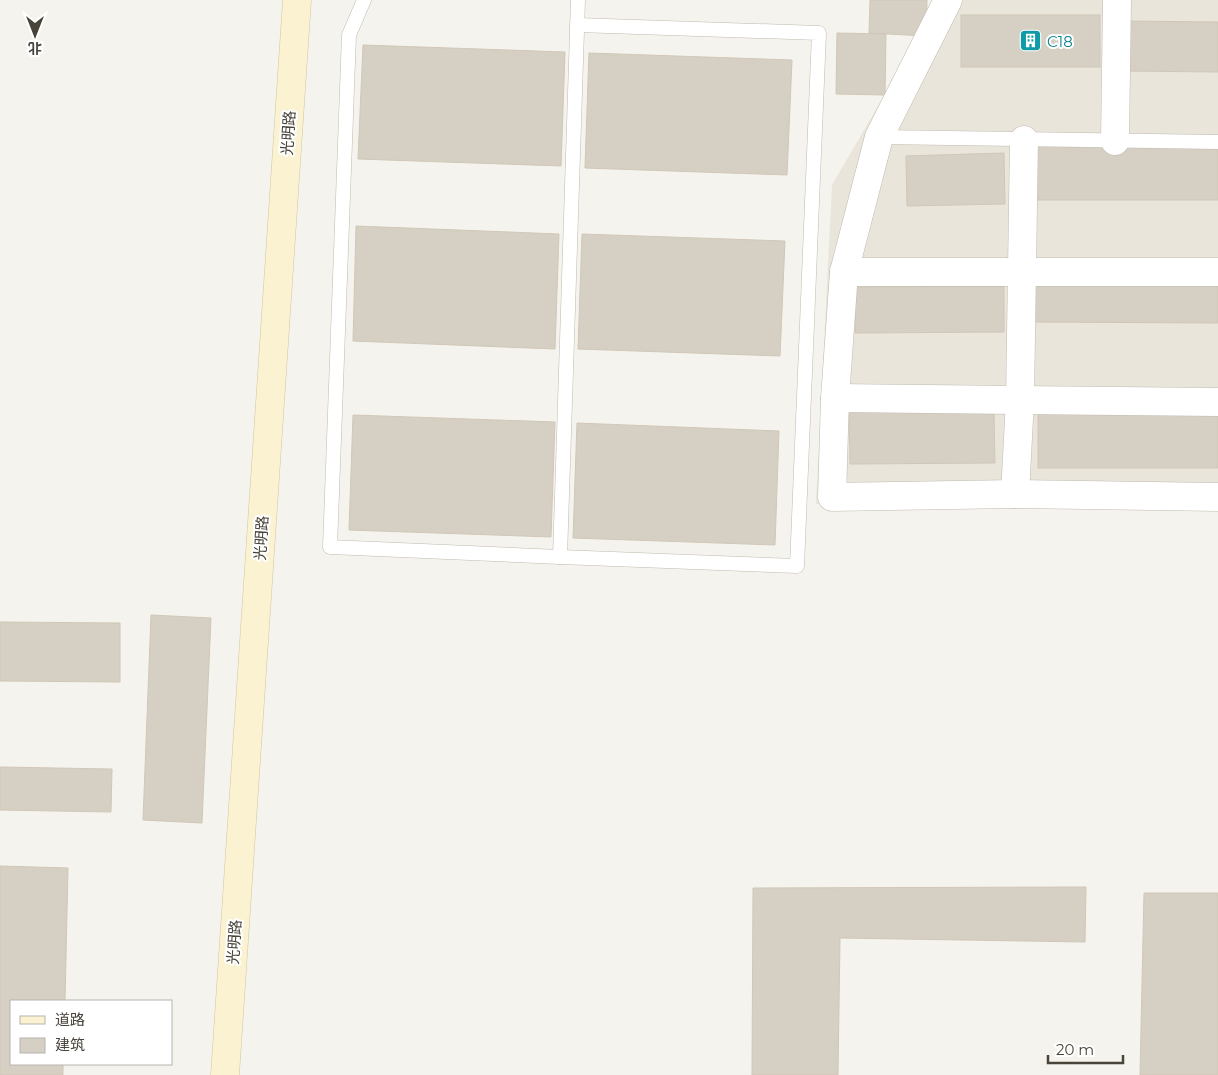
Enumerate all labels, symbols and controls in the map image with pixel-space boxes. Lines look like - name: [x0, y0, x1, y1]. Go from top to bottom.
- north arrow: [10, 10, 60, 60]
- building icon: C18: [1019, 29, 1043, 53]
- place label: C18: [1047, 32, 1073, 51]
- text: 北: [28, 39, 42, 57]
- street label: 光明路: [277, 110, 299, 156]
- street label: 光明路: [250, 515, 272, 561]
- street label: 光明路: [223, 919, 245, 965]
- legend: [10, 1000, 172, 1065]
- text: 道路: [55, 1010, 85, 1029]
- scale bar: [1048, 1032, 1123, 1064]
- text: 建筑: [55, 1035, 85, 1054]
- text: 20 m: [1056, 1040, 1094, 1059]

